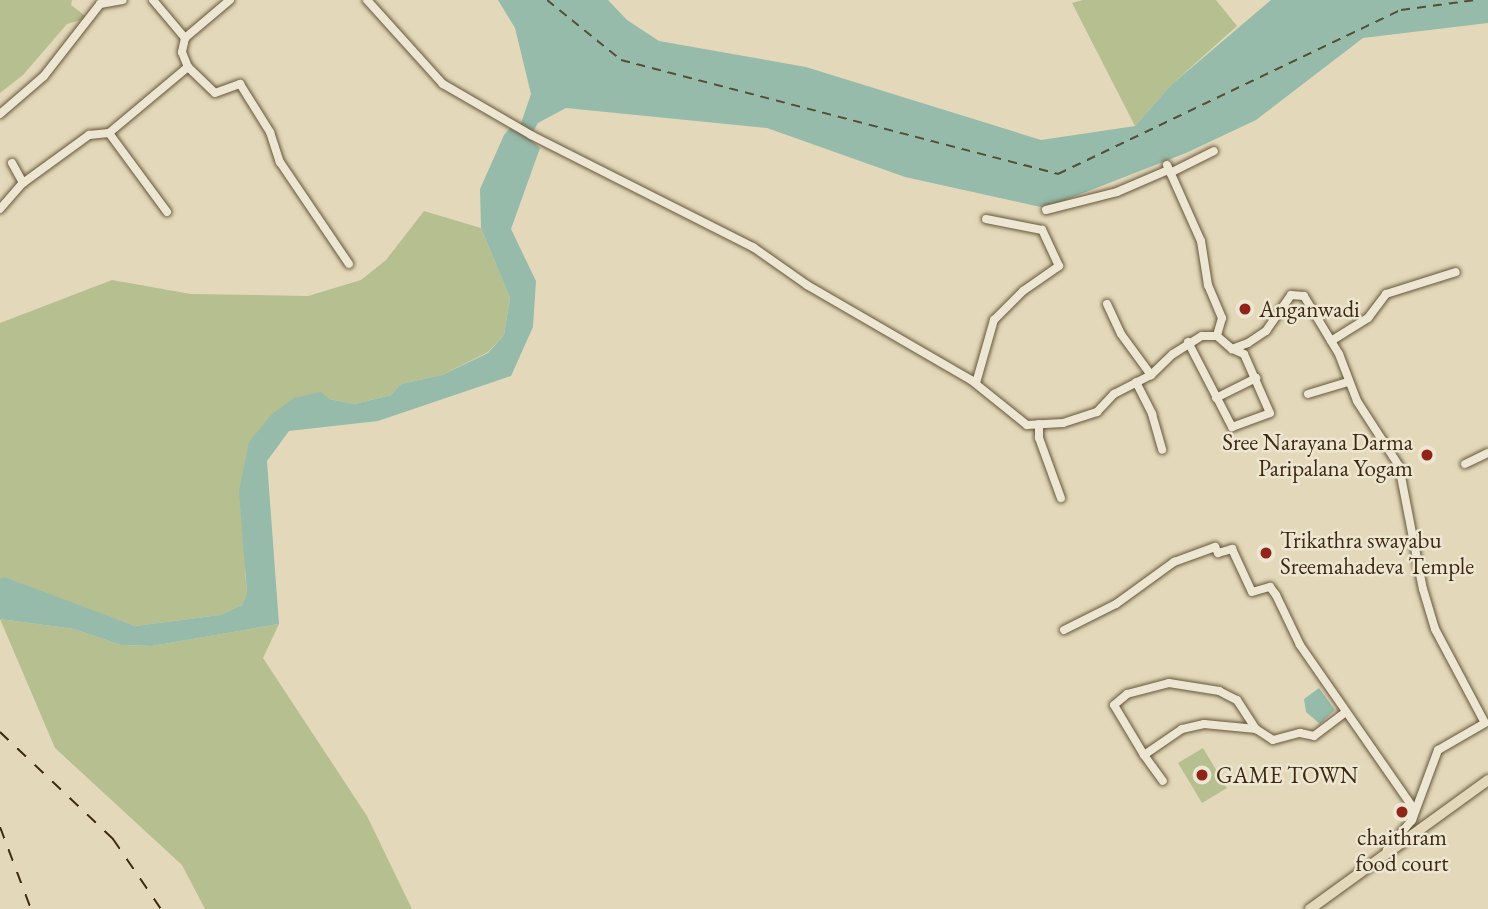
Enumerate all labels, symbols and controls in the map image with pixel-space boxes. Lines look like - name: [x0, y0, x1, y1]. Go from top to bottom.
- place label: Anganwadi: [1259, 295, 1360, 323]
- marker: Anganwadi: [1237, 301, 1253, 317]
- place label: Sree Narayana Darma Paripalana Yogam: [1222, 428, 1413, 482]
- marker: Sree Narayana Darma Paripalana Yogam: [1419, 447, 1435, 463]
- place label: Trikathra swayabu Sreemahadeva Temple: [1280, 526, 1474, 580]
- marker: Trikathra swayabu Sreemahadeva Temple: [1258, 545, 1274, 561]
- place label: GAME TOWN: [1216, 761, 1358, 789]
- marker: GAME TOWN: [1194, 767, 1210, 783]
- marker: chaithram food court: [1394, 804, 1410, 820]
- place label: chaithram food court: [1355, 823, 1449, 877]

